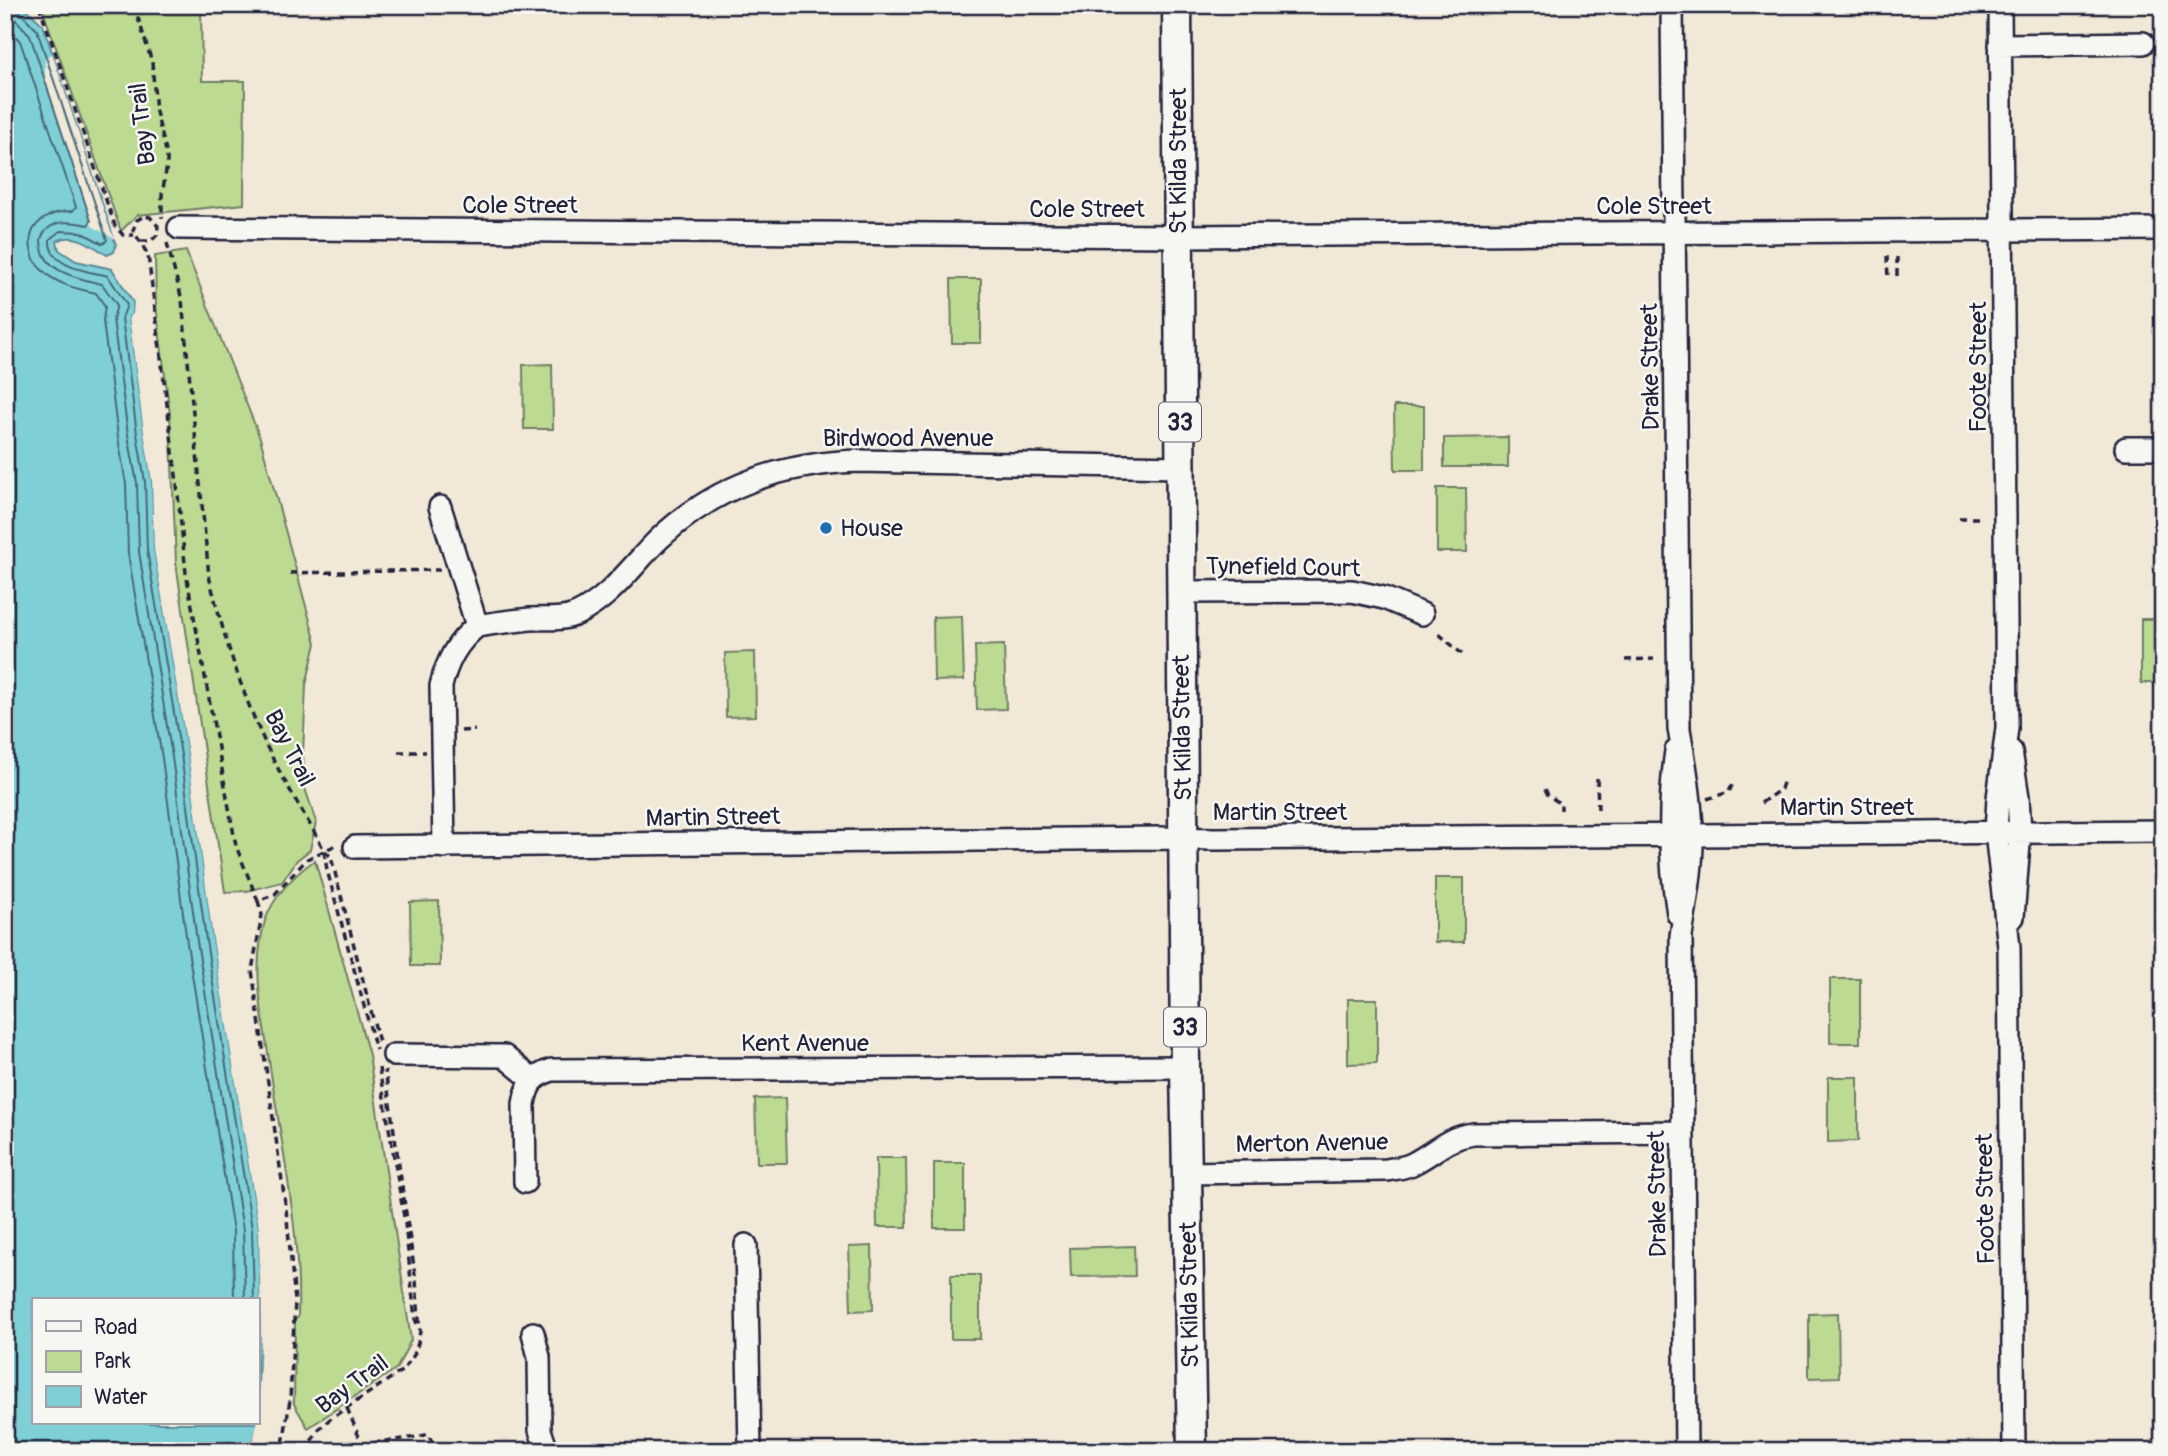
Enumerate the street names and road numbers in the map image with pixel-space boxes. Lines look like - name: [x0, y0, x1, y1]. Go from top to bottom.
- street label: Bay Trail: [123, 81, 162, 167]
- street label: St Kilda Street: [1164, 87, 1193, 234]
- street label: Cole Street: [462, 191, 578, 220]
- street label: Cole Street: [1596, 192, 1712, 221]
- street label: Cole Street: [1029, 195, 1145, 224]
- street label: Foote Street: [1964, 301, 1993, 432]
- street label: Drake Street: [1635, 303, 1666, 431]
- road number: 33: [1159, 402, 1201, 442]
- street label: Birdwood Avenue: [823, 424, 993, 453]
- street label: Tynefield Court: [1205, 552, 1361, 583]
- street label: St Kilda Street: [1167, 654, 1198, 802]
- street label: Bay Trail: [258, 705, 321, 792]
- street label: Martin Street: [1780, 793, 1915, 822]
- street label: Martin Street: [1213, 798, 1348, 827]
- street label: Martin Street: [645, 802, 781, 833]
- road number: 33: [1164, 1008, 1206, 1046]
- street label: Kent Avenue: [741, 1029, 869, 1058]
- street label: Merton Avenue: [1235, 1128, 1389, 1159]
- street label: Drake Street: [1642, 1130, 1673, 1258]
- street label: Foote Street: [1970, 1133, 2001, 1265]
- street label: St Kilda Street: [1174, 1221, 1205, 1369]
- street label: Bay Trail: [310, 1348, 394, 1420]

